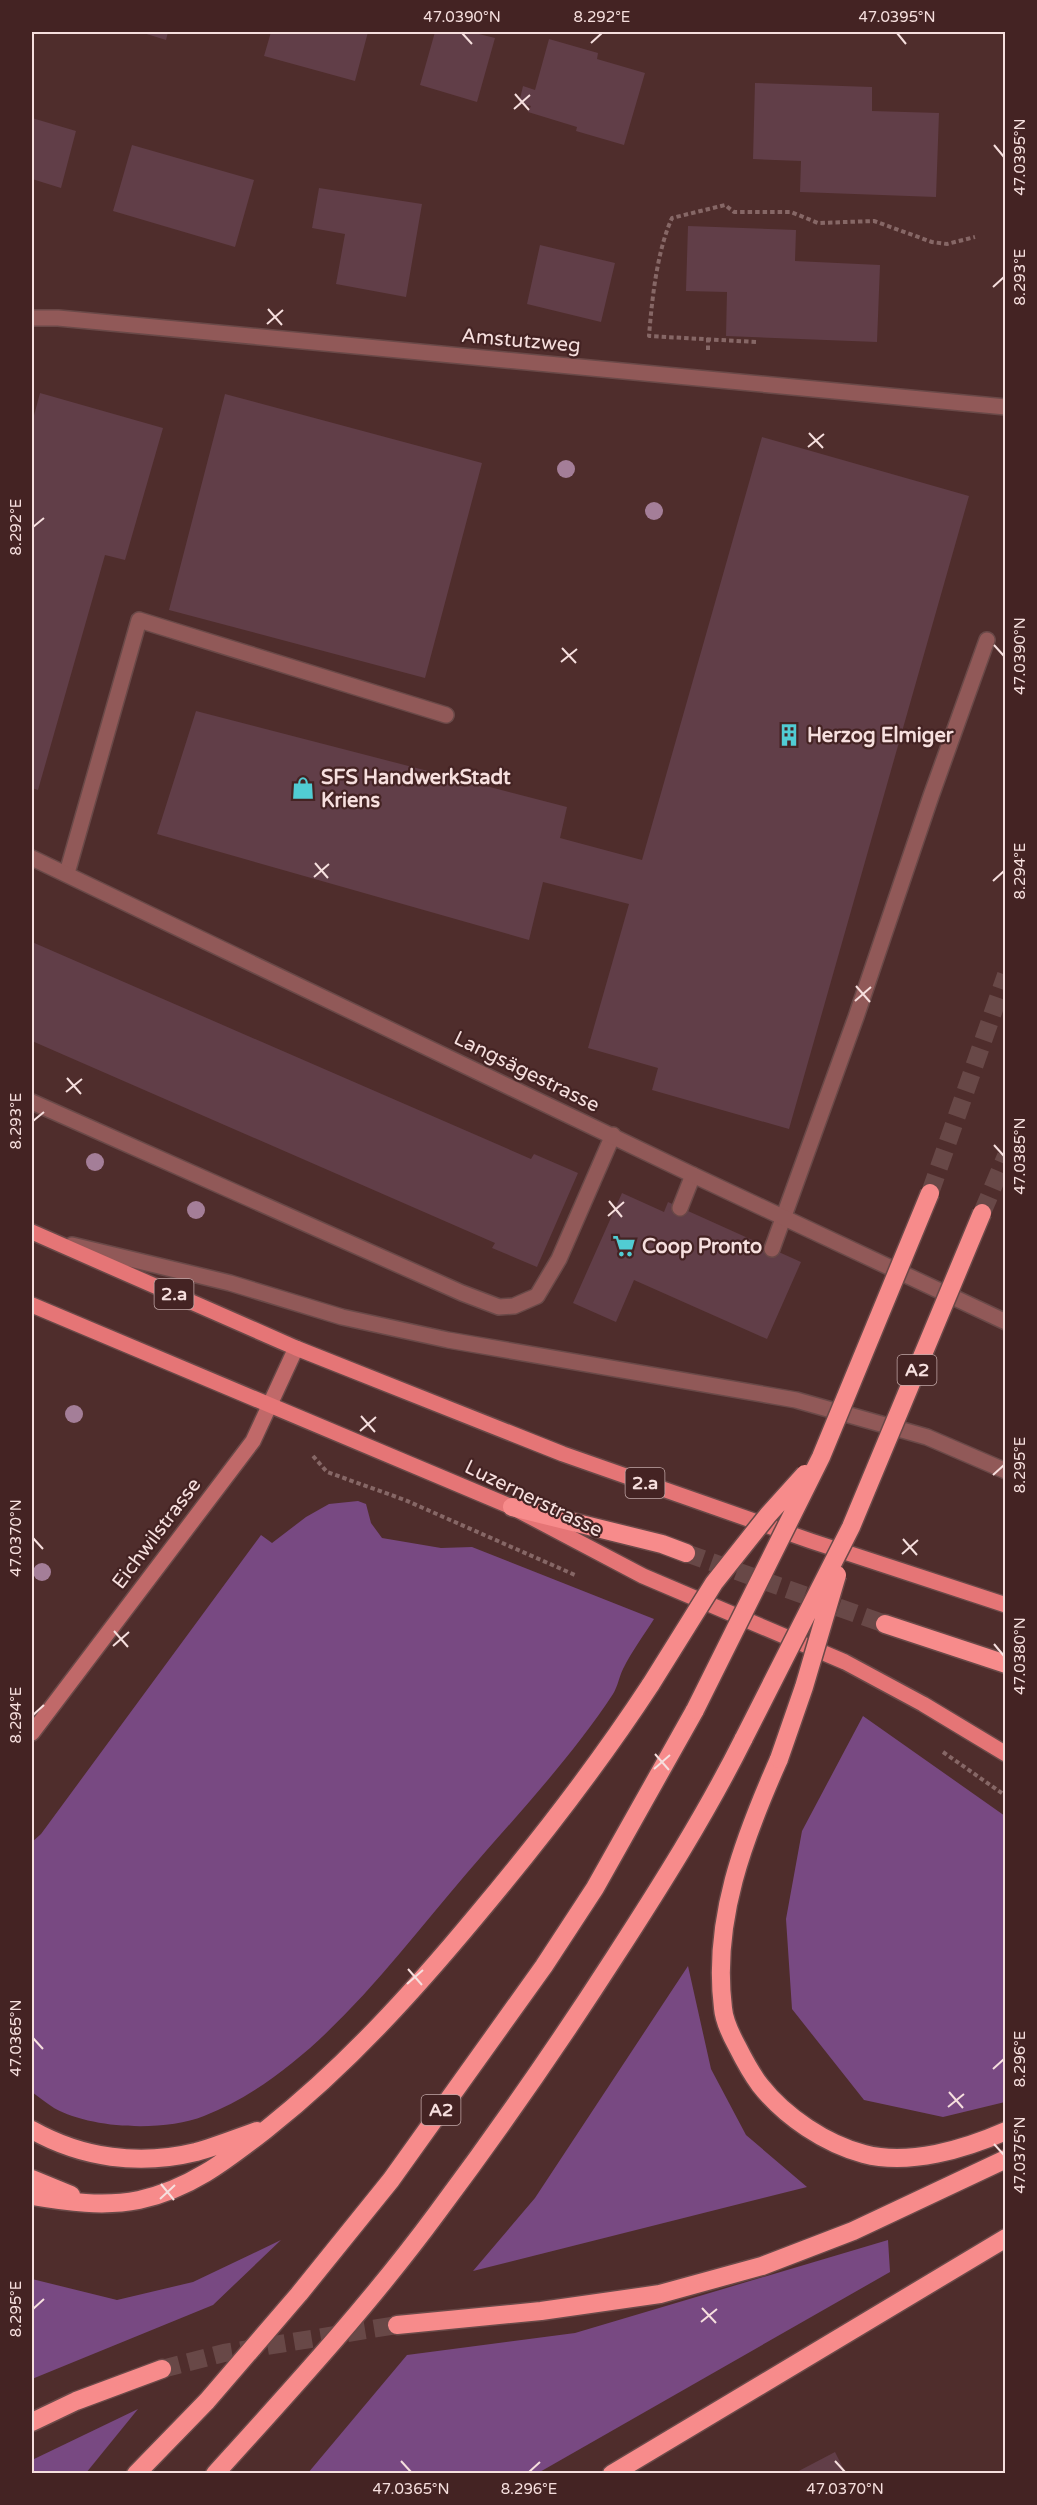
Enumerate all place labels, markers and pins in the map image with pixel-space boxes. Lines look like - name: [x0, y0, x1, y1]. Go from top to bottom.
- building icon: Herzog Elmiger: [776, 722, 802, 748]
- place label: Herzog Elmiger: [807, 724, 954, 748]
- place label: SFS HandwerkStadt Kriens: [321, 766, 511, 813]
- shop icon: SFS HandwerkStadt Kriens: [290, 775, 316, 801]
- supermarket icon: Coop Pronto: [611, 1233, 637, 1259]
- place label: Coop Pronto: [642, 1235, 762, 1259]

